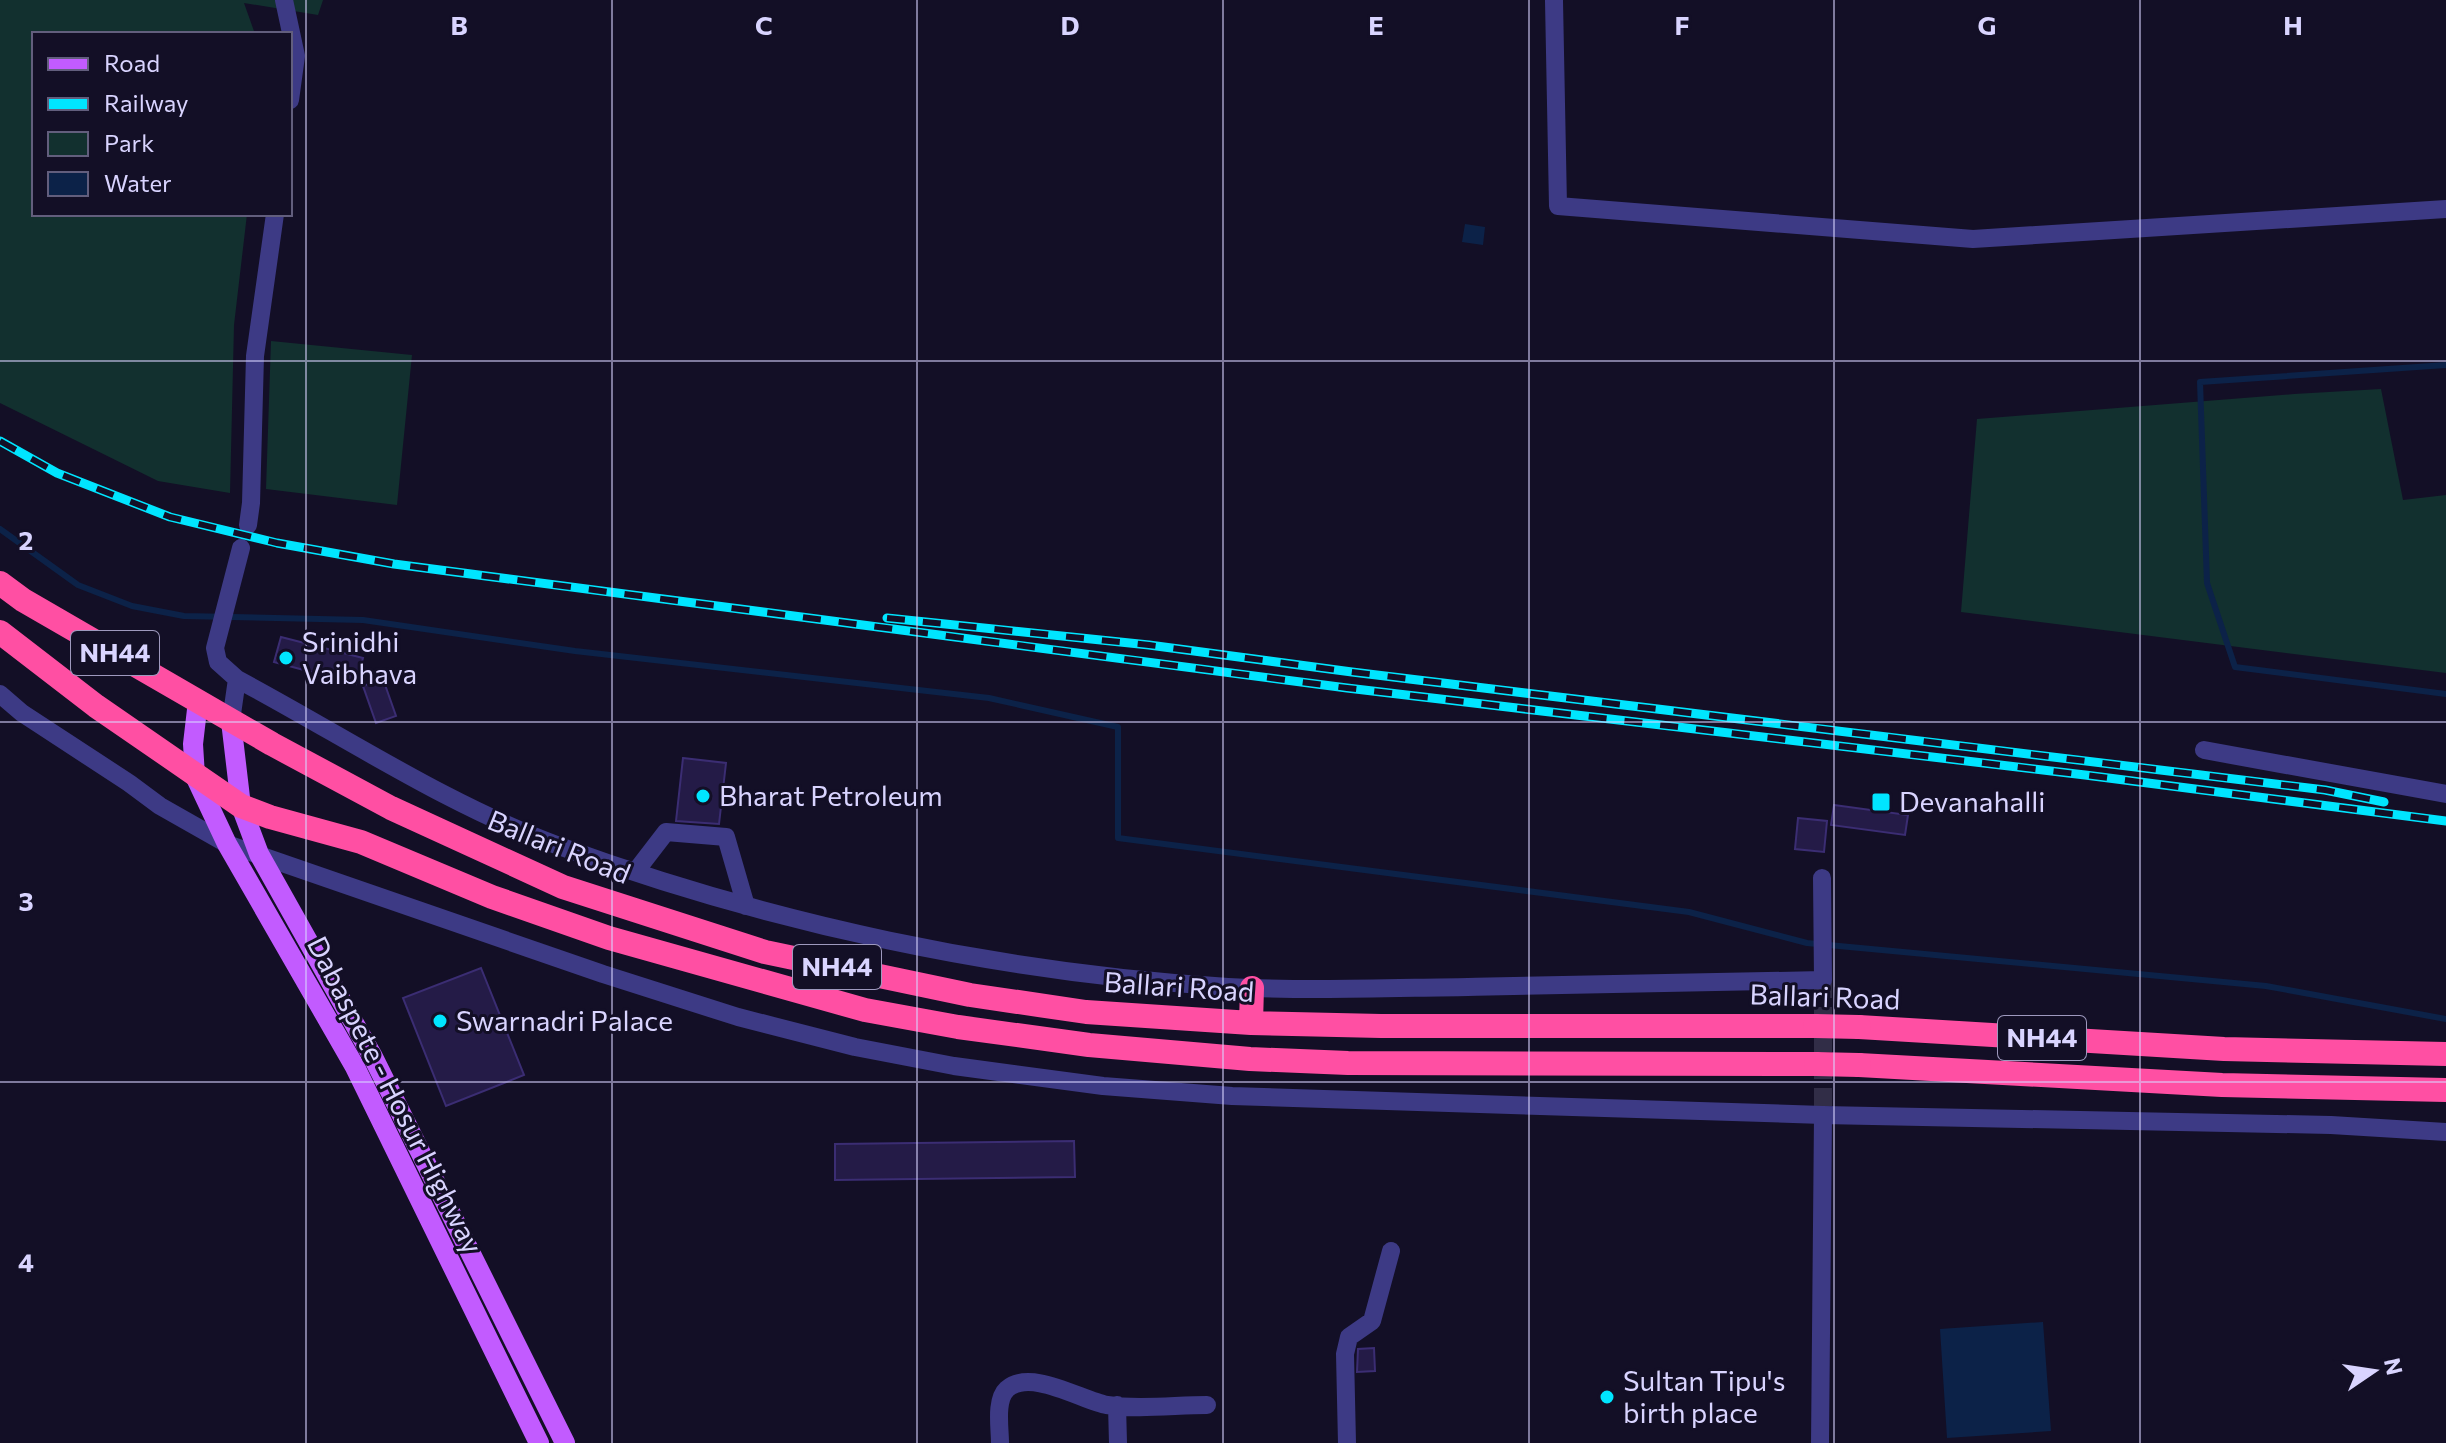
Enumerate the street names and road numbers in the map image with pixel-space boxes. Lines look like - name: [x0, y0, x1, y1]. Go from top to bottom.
- road number: NH44: [71, 631, 159, 675]
- street label: Ballari Road: [483, 802, 636, 890]
- street label: Dabaspete - Hosur Highway: [301, 930, 491, 1259]
- road number: NH44: [793, 945, 881, 989]
- street label: Ballari Road: [1103, 964, 1255, 1008]
- street label: Ballari Road: [1749, 976, 1901, 1016]
- road number: NH44: [1998, 1016, 2086, 1060]

